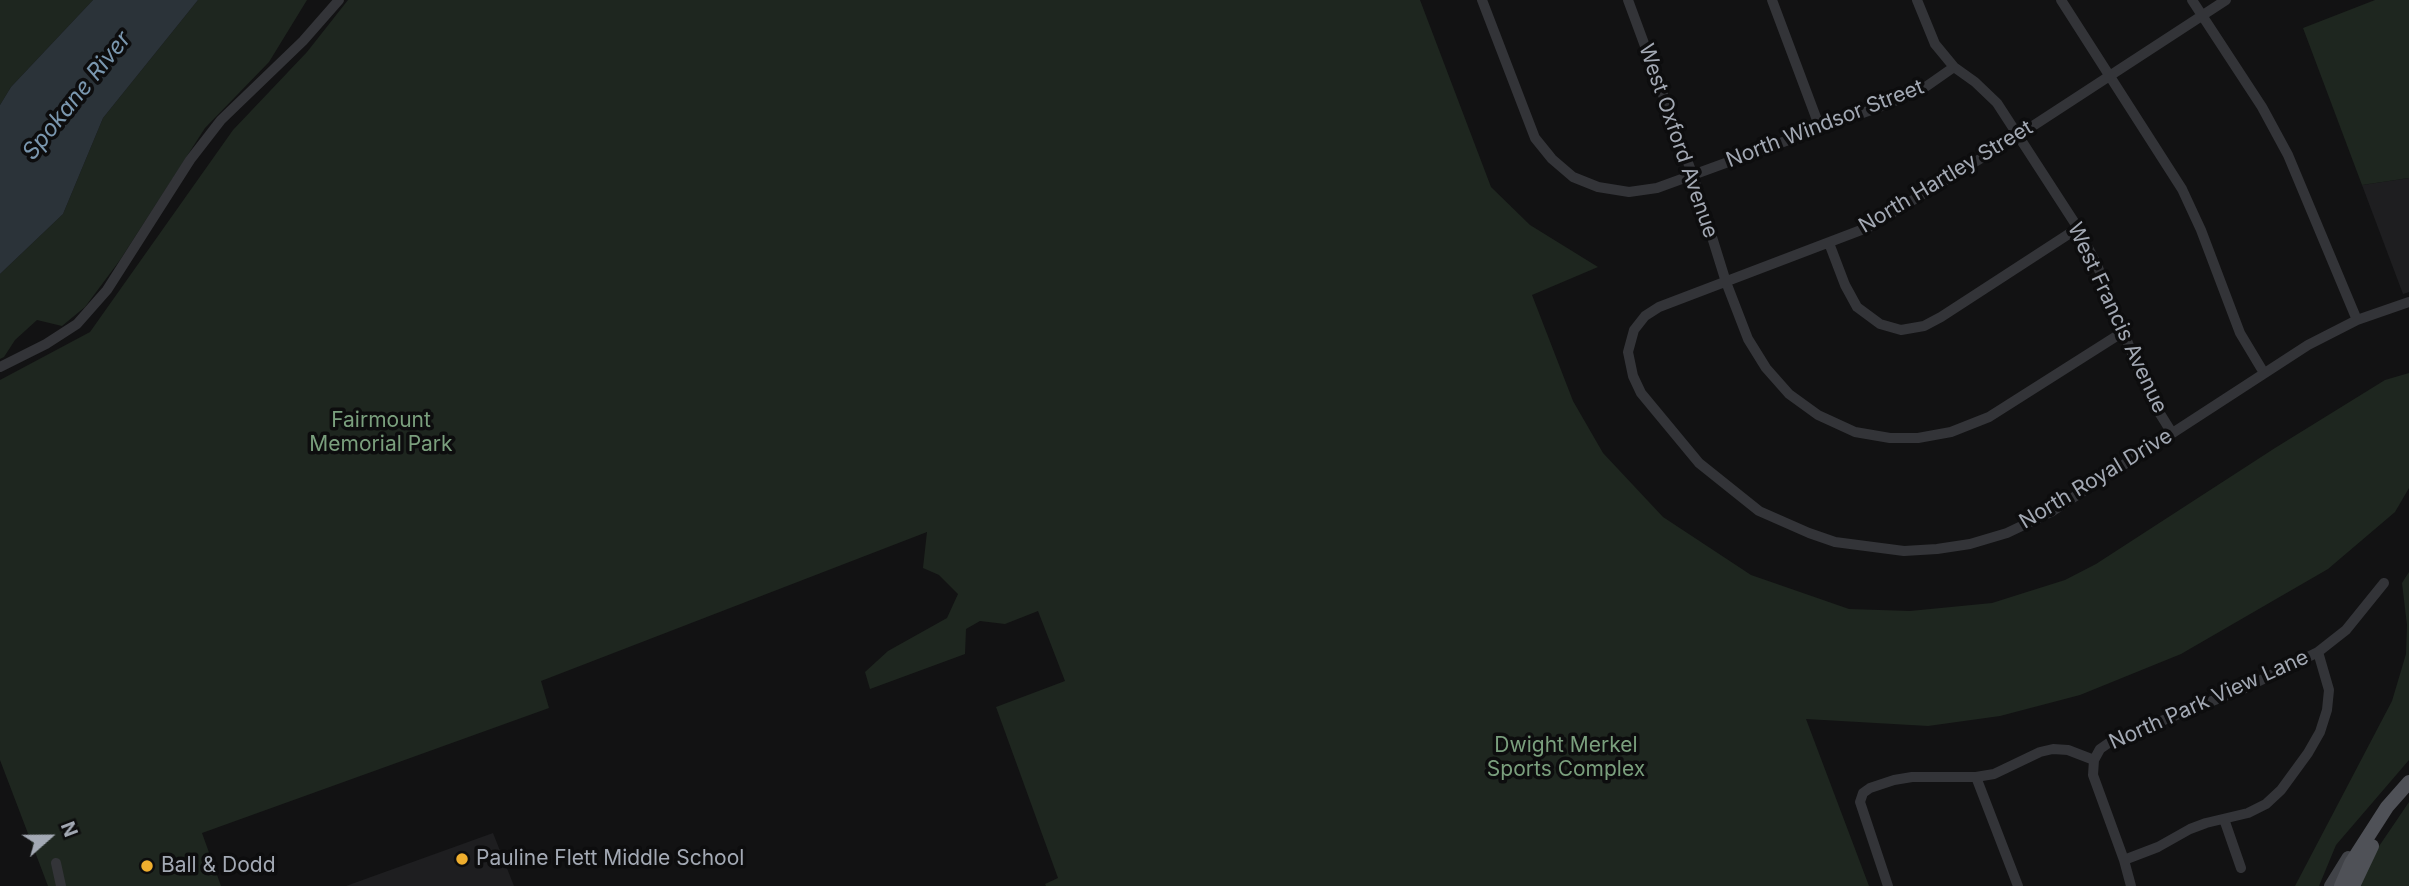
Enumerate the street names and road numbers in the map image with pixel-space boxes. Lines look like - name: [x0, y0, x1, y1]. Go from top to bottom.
- street label: West Oxford Avenue: [1633, 41, 1723, 241]
- street label: North Windsor Street: [1723, 75, 1927, 173]
- street label: North Hartley Street: [1855, 115, 2037, 239]
- street label: West Francis Avenue: [2062, 219, 2172, 417]
- street label: North Royal Drive: [2015, 423, 2177, 535]
- street label: North Park View Lane: [2105, 645, 2313, 755]

